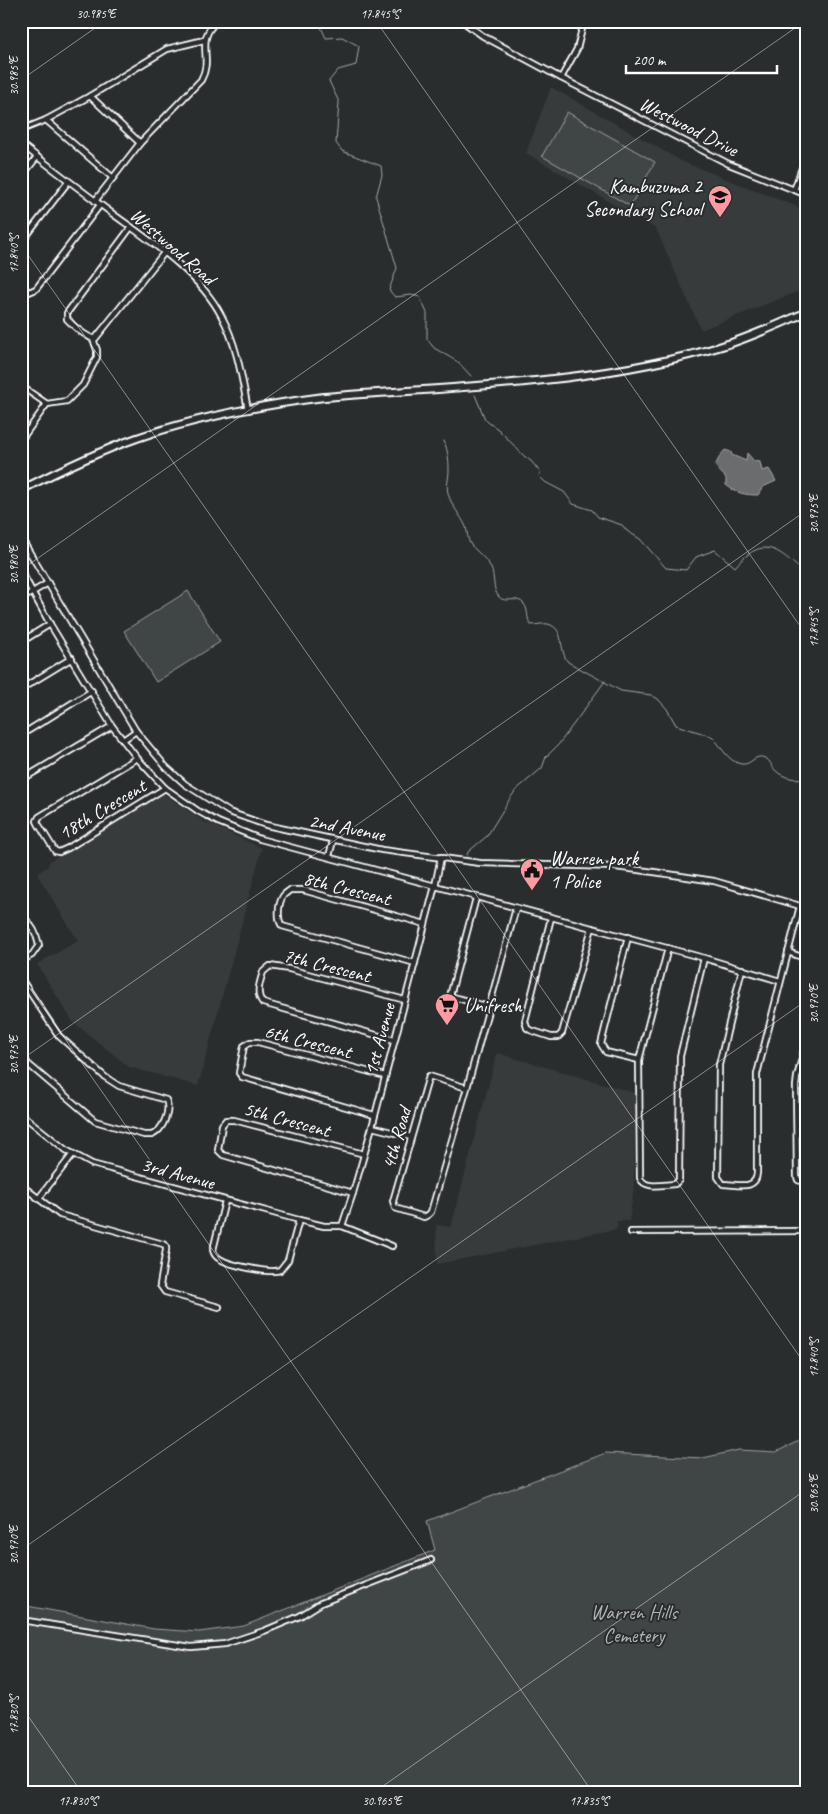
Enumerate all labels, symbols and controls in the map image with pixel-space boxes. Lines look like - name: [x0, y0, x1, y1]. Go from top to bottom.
- text: 30.985°E: [76, 6, 117, 22]
- text: 17.845°S: [361, 6, 401, 22]
- scale bar: [626, 42, 777, 74]
- text: 200 m: [633, 51, 667, 70]
- text: 30.985°E: [6, 55, 22, 96]
- street label: Westwood Drive: [635, 91, 744, 163]
- place label: Kambuzuma 2 Secondary School: [584, 174, 706, 222]
- school or university icon: Kambuzuma 2 Secondary School: [707, 184, 733, 218]
- street label: Westwood Road: [125, 202, 223, 292]
- text: 17.840°S: [6, 233, 22, 273]
- text: 30.975°E: [806, 493, 822, 534]
- text: 30.980°E: [6, 544, 22, 585]
- text: 17.845°S: [806, 607, 822, 647]
- street label: 18th Crescent: [54, 772, 153, 845]
- street label: 2nd Avenue: [307, 808, 388, 847]
- place label: Warren park 1 Police: [550, 846, 640, 894]
- public building icon: Warren park 1 Police: [519, 857, 545, 891]
- street label: 8th Crescent: [301, 866, 395, 912]
- street label: 7th Crescent: [281, 943, 375, 989]
- text: 30.970°E: [806, 983, 822, 1024]
- supermarket icon: Unifresh: [434, 992, 460, 1026]
- place label: Unifresh: [464, 993, 523, 1018]
- street label: 1st Avenue: [358, 999, 401, 1078]
- street label: 6th Crescent: [262, 1019, 356, 1065]
- text: 30.975°E: [6, 1034, 22, 1075]
- street label: 5th Crescent: [241, 1096, 335, 1144]
- street label: 4th Road: [376, 1101, 418, 1172]
- street label: 3rd Avenue: [138, 1152, 219, 1196]
- text: 17.840°S: [806, 1337, 822, 1377]
- text: 30.965°E: [806, 1473, 822, 1514]
- text: 30.970°E: [6, 1524, 22, 1565]
- park label: Warren Hills Cemetery: [591, 1600, 679, 1648]
- text: 17.830°S: [6, 1694, 22, 1734]
- text: 17.830°S: [59, 1793, 99, 1809]
- text: 30.965°E: [362, 1793, 403, 1809]
- text: 17.835°S: [570, 1793, 610, 1809]

